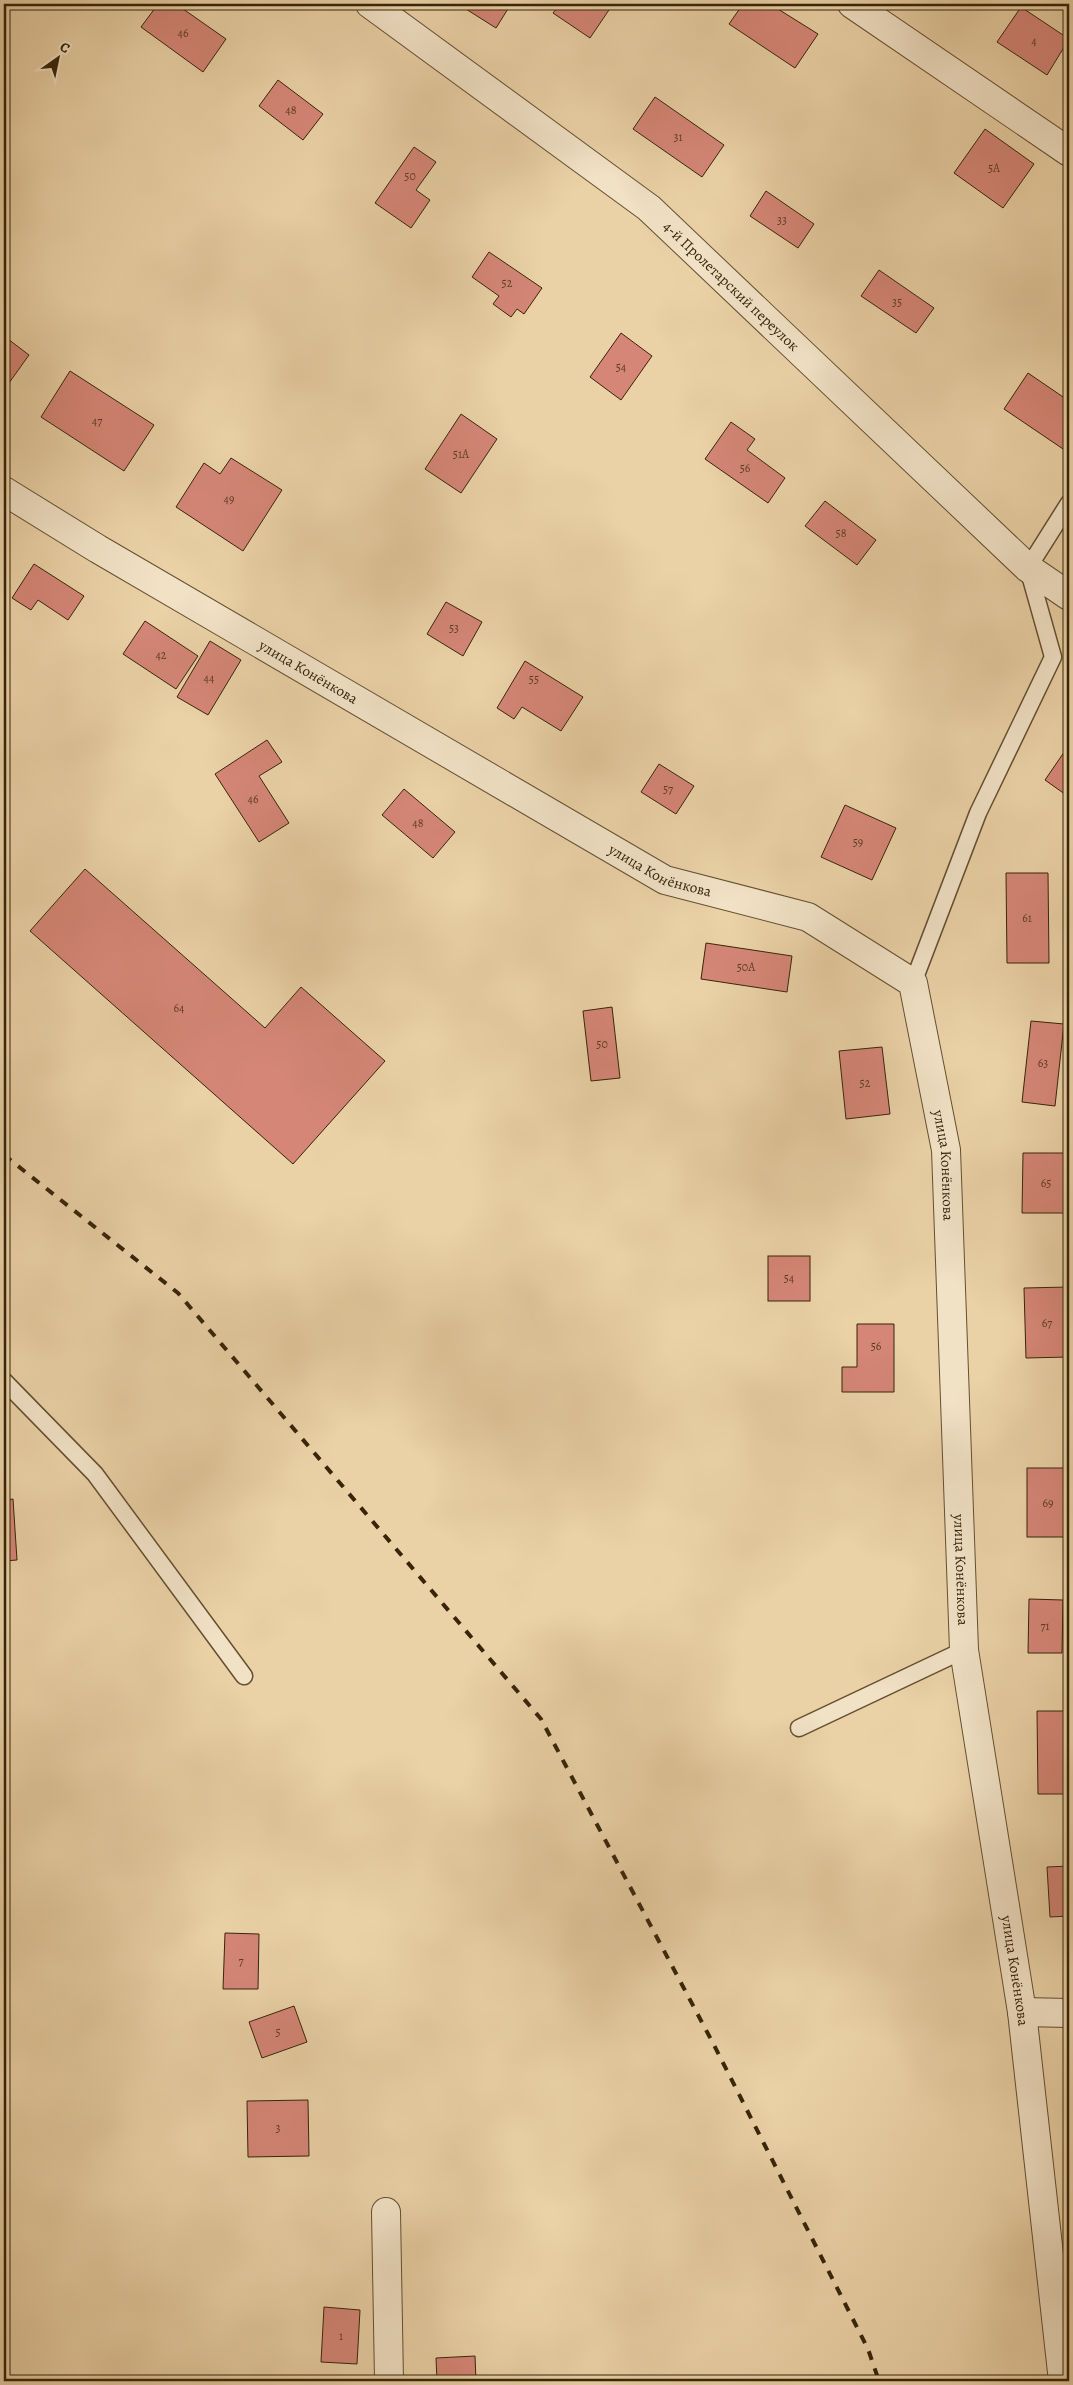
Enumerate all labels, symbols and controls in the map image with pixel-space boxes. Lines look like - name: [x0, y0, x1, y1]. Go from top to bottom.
- house number: 46: [178, 25, 189, 41]
- north arrow: [32, 32, 82, 82]
- house number: 4: [1031, 33, 1037, 49]
- text: С: [56, 37, 74, 58]
- house number: 48: [285, 102, 297, 118]
- house number: 31: [673, 129, 683, 145]
- house number: 5А: [988, 160, 1001, 176]
- house number: 50: [404, 168, 416, 184]
- house number: 33: [777, 212, 787, 228]
- street label: 4-й Пролетарский переулок: [659, 217, 804, 356]
- house number: 52: [502, 275, 513, 291]
- house number: 35: [892, 294, 902, 310]
- house number: 54: [616, 359, 627, 375]
- house number: 47: [92, 413, 103, 429]
- house number: 51А: [453, 446, 470, 462]
- house number: 56: [740, 460, 751, 476]
- house number: 49: [224, 491, 234, 507]
- house number: 58: [836, 525, 847, 541]
- house number: 53: [449, 620, 459, 636]
- street label: улица Конёнкова: [254, 635, 362, 709]
- house number: 42: [155, 647, 167, 663]
- house number: 44: [204, 670, 215, 686]
- house number: 55: [529, 671, 539, 687]
- house number: 57: [663, 781, 674, 797]
- house number: 46: [248, 791, 259, 807]
- house number: 48: [412, 815, 424, 831]
- house number: 59: [853, 834, 863, 850]
- street label: улица Конёнкова: [604, 839, 714, 902]
- house number: 61: [1022, 910, 1032, 926]
- house number: 50А: [737, 959, 756, 975]
- house number: 64: [174, 1000, 185, 1016]
- house number: 50: [596, 1036, 608, 1052]
- house number: 63: [1038, 1055, 1048, 1071]
- house number: 52: [860, 1075, 871, 1091]
- street label: улица Конёнкова: [928, 1107, 959, 1221]
- house number: 65: [1041, 1175, 1051, 1191]
- house number: 54: [784, 1270, 795, 1286]
- house number: 67: [1042, 1315, 1053, 1331]
- house number: 56: [871, 1338, 882, 1354]
- house number: 69: [1042, 1495, 1054, 1511]
- street label: улица Конёнкова: [949, 1513, 973, 1626]
- house number: 71: [1040, 1618, 1050, 1634]
- street label: улица Конёнкова: [997, 1913, 1033, 2027]
- house number: 7: [238, 1953, 244, 1969]
- house number: 5: [275, 2024, 281, 2040]
- house number: 3: [276, 2120, 281, 2136]
- house number: 1: [339, 2328, 343, 2344]

